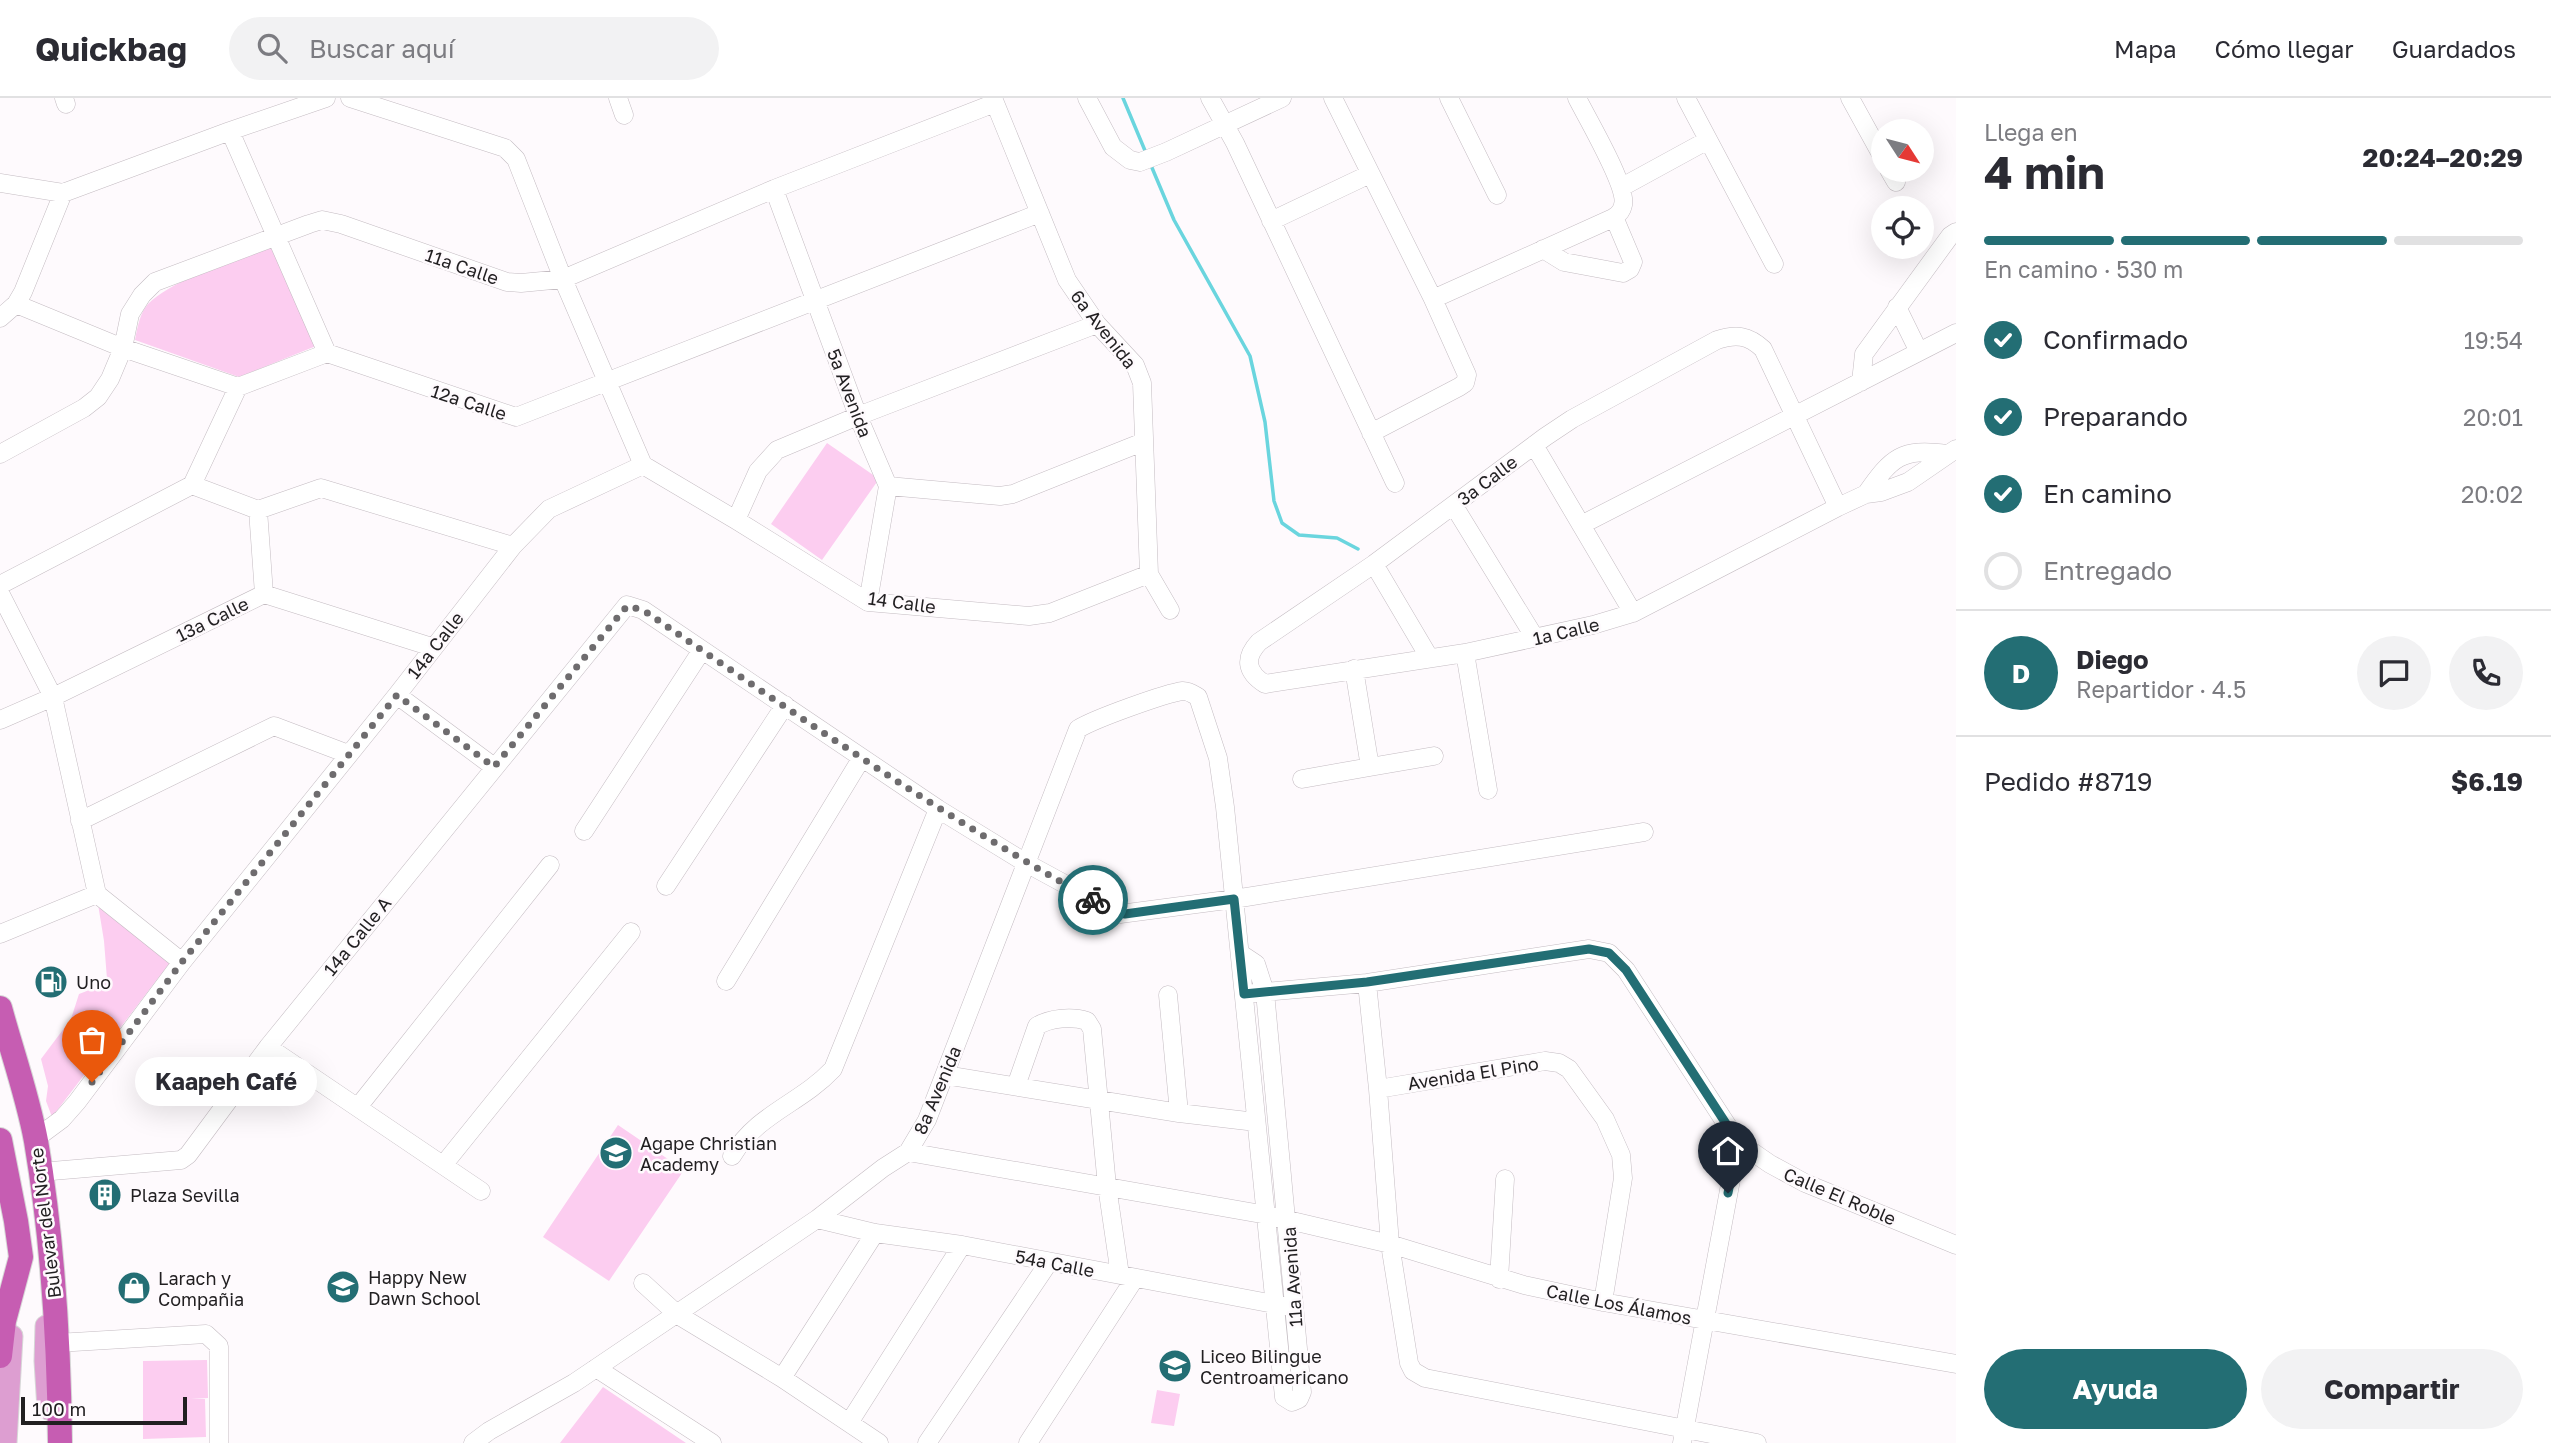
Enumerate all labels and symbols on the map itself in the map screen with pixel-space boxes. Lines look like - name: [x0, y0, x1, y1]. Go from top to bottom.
- north arrow: [1871, 119, 1934, 182]
- street label: 11a Calle: [422, 243, 502, 289]
- street label: 6a Avenida: [1066, 285, 1142, 373]
- street label: 5a Avenida: [823, 345, 877, 441]
- street label: 12a Calle: [428, 379, 510, 425]
- street label: 3a Calle: [1453, 450, 1521, 510]
- street label: 14 Calle: [867, 586, 937, 618]
- street label: 13a Calle: [172, 592, 252, 646]
- street label: 14a Calle: [402, 607, 468, 683]
- street label: 1a Calle: [1531, 613, 1601, 649]
- courier: [1058, 865, 1128, 935]
- street label: 14a Calle A: [319, 892, 395, 980]
- fuel station icon: Uno: [32, 963, 70, 1001]
- place label: Uno: [76, 971, 111, 993]
- pin: [62, 1010, 122, 1082]
- street label: 8a Avenida: [909, 1042, 965, 1138]
- street label: Avenida El Pino: [1406, 1052, 1540, 1094]
- callout: Kaapeh Café: [134, 1058, 316, 1107]
- pin: [1698, 1121, 1758, 1193]
- place label: Agape Christian Academy: [640, 1132, 777, 1175]
- school or university icon: Agape Christian Academy: [597, 1134, 635, 1172]
- street label: Bulevar del Norte: [25, 1147, 65, 1299]
- street label: Calle El Roble: [1781, 1162, 1899, 1230]
- building icon: Plaza Sevilla: [86, 1176, 124, 1214]
- place label: Plaza Sevilla: [130, 1184, 240, 1206]
- street label: 11a Avenida: [1278, 1226, 1306, 1328]
- street label: 54a Calle: [1013, 1245, 1097, 1281]
- place label: Happy New Dawn School: [368, 1266, 481, 1309]
- place label: Larach y Compañia: [158, 1267, 244, 1310]
- school or university icon: Happy New Dawn School: [324, 1268, 362, 1306]
- shop icon: Larach y Compañia: [115, 1269, 153, 1307]
- street label: Calle Los Álamos: [1544, 1279, 1694, 1329]
- place label: Liceo Bilingue Centroamericano: [1200, 1345, 1349, 1388]
- school or university icon: Liceo Bilingue Centroamericano: [1156, 1347, 1194, 1385]
- scale bar: [21, 1394, 187, 1426]

